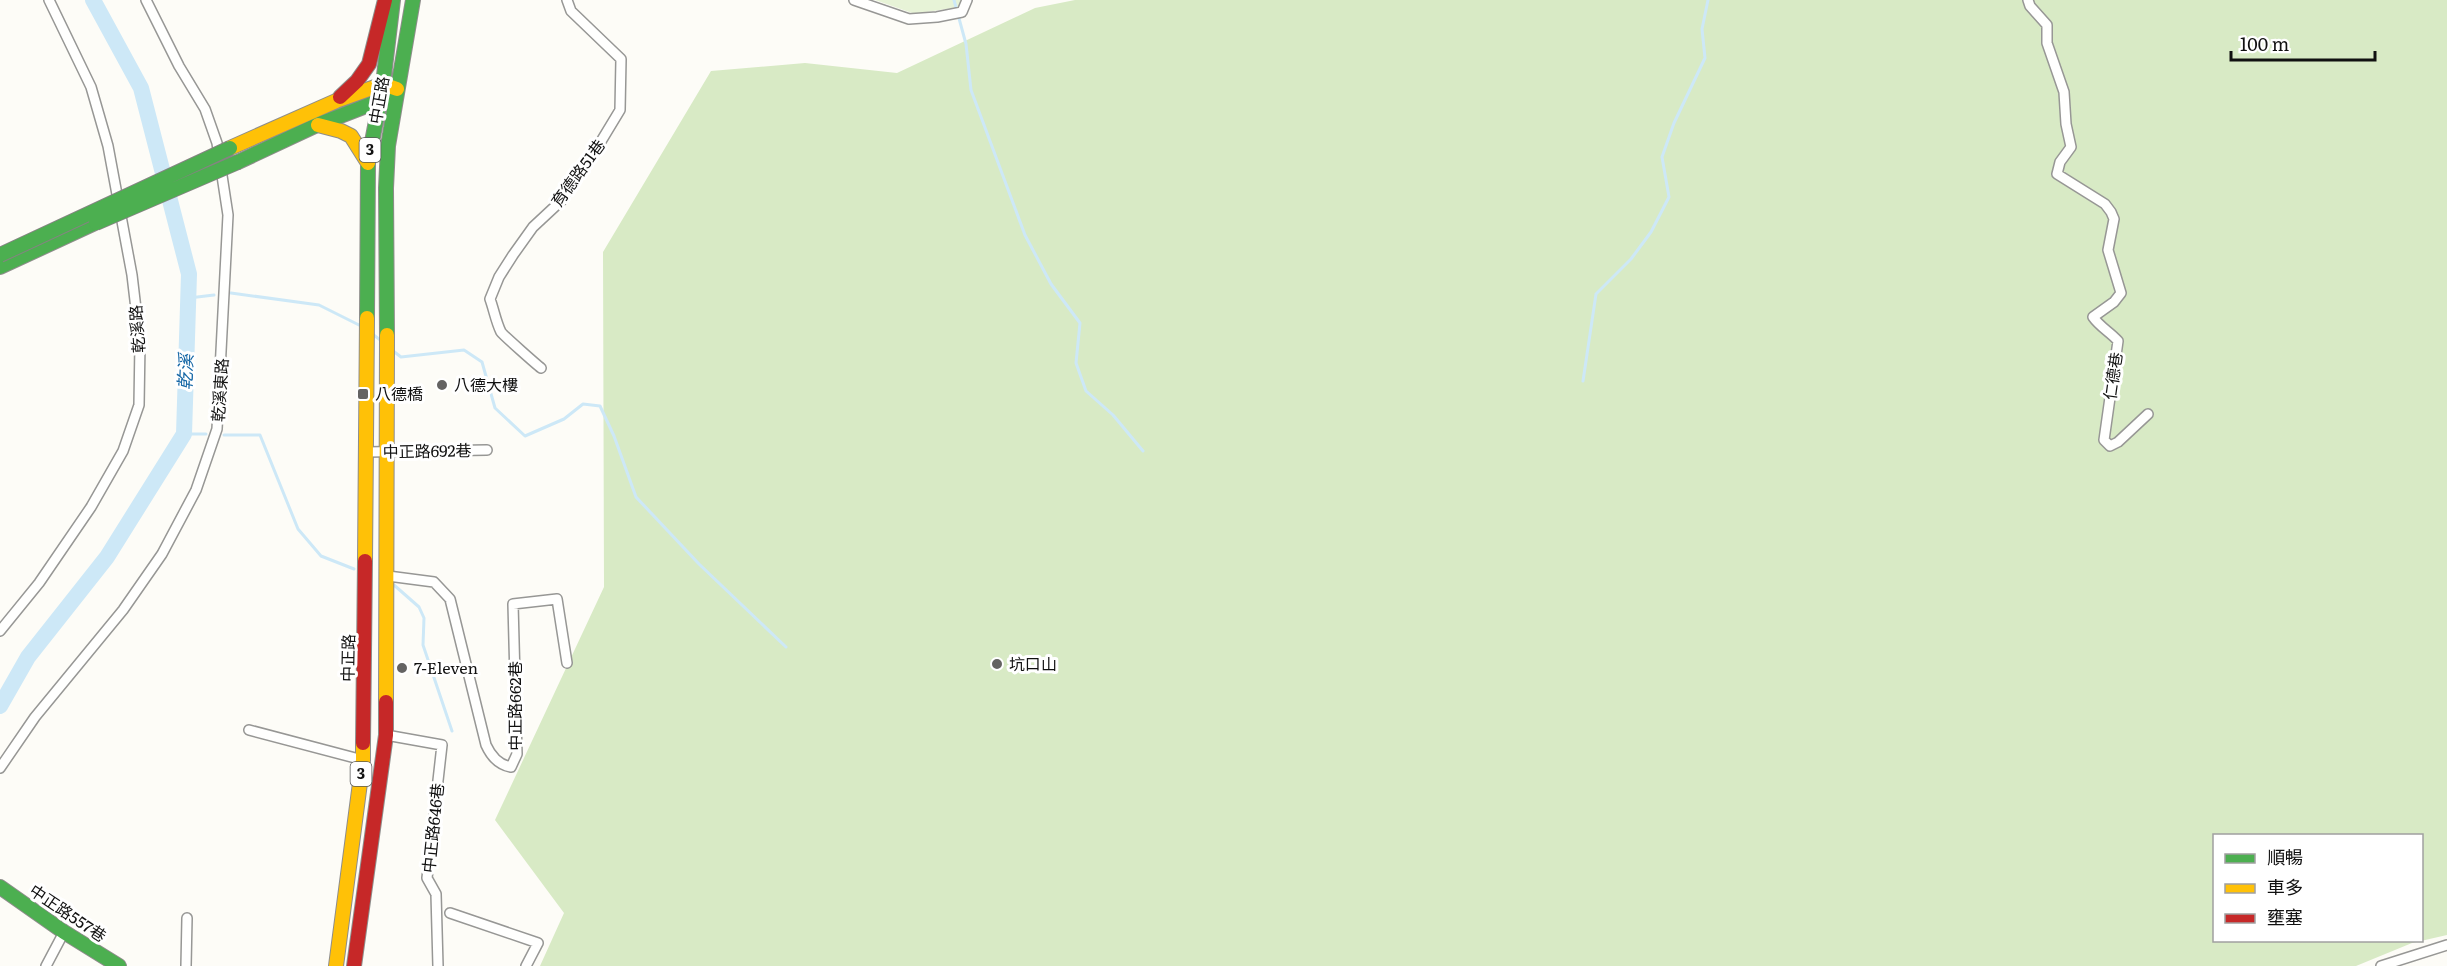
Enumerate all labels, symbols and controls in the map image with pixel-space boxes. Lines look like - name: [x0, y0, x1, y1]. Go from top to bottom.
- scale bar: [2231, 24, 2375, 62]
- text: 100 m: [2240, 30, 2289, 57]
- street label: 中正路: [362, 74, 394, 126]
- street label: 育德路51巷: [544, 134, 610, 211]
- road number: 3: [360, 138, 380, 162]
- street label: 乾溪路: [122, 304, 150, 354]
- water label: 乾溪: [170, 350, 199, 390]
- street label: 仁德巷: [2097, 350, 2127, 401]
- street label: 乾溪東路: [205, 357, 233, 423]
- place label: 八德大樓: [454, 372, 518, 396]
- marker: 八德大樓: [435, 378, 449, 392]
- place label: 八德橋: [375, 381, 423, 405]
- marker: 八德橋: [356, 387, 370, 401]
- street label: 中正路692巷: [382, 437, 472, 463]
- street label: 中正路: [335, 634, 359, 682]
- place label: 坑口山: [1009, 651, 1057, 675]
- place label: 7-Eleven: [414, 655, 478, 679]
- marker: 坑口山: [990, 657, 1004, 671]
- marker: 7-Eleven: [395, 661, 409, 675]
- street label: 中正路662巷: [502, 661, 526, 751]
- road number: 3: [350, 762, 372, 786]
- street label: 中正路646巷: [415, 782, 449, 874]
- legend: [2213, 834, 2423, 942]
- text: 順暢: [2267, 843, 2303, 870]
- text: 車多: [2267, 873, 2303, 900]
- street label: 中正路557巷: [25, 878, 112, 947]
- text: 壅塞: [2267, 903, 2303, 930]

